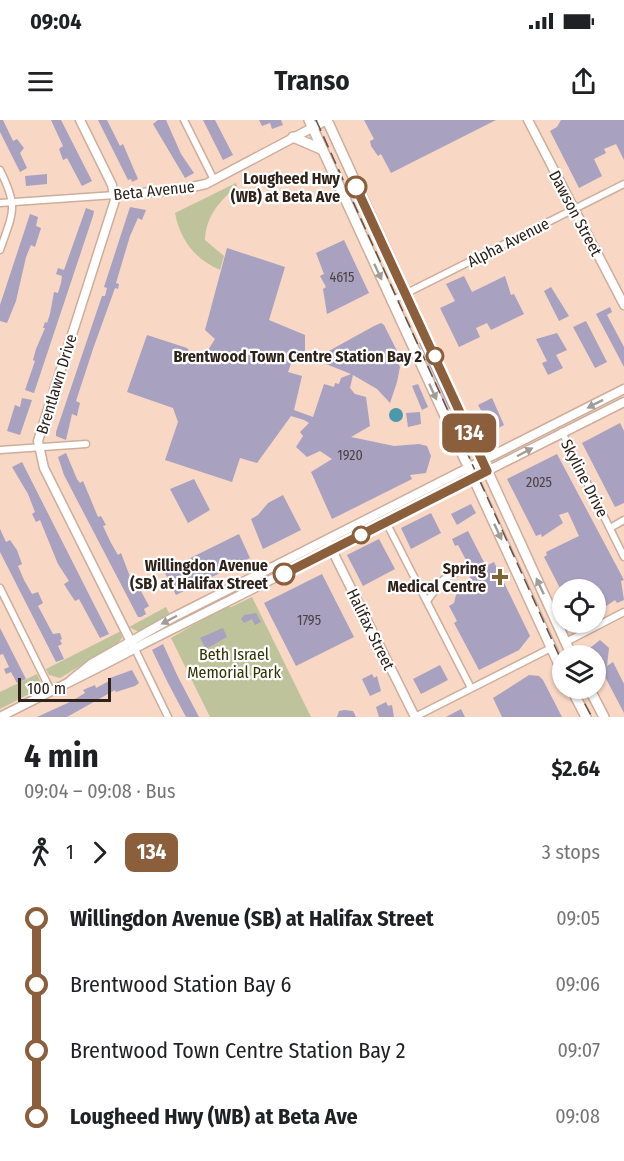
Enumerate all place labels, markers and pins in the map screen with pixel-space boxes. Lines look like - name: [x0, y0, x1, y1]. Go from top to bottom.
- place label: Lougheed Hwy (WB) at Beta Ave: [231, 169, 340, 206]
- marker: Lougheed Hwy (WB) at Beta Ave: [345, 176, 367, 198]
- place label: Brentwood Town Centre Station Bay 2: [173, 347, 423, 366]
- marker: Brentwood Town Centre Station Bay 2: [426, 347, 444, 365]
- unlabelled marker: [352, 526, 370, 544]
- place label: Willingdon Avenue (SB) at Halifax Street: [130, 556, 268, 593]
- place label: Spring Medical Centre: [387, 559, 486, 596]
- marker: Willingdon Avenue (SB) at Halifax Street: [273, 563, 295, 585]
- marker: Spring Medical Centre: [491, 568, 509, 586]

